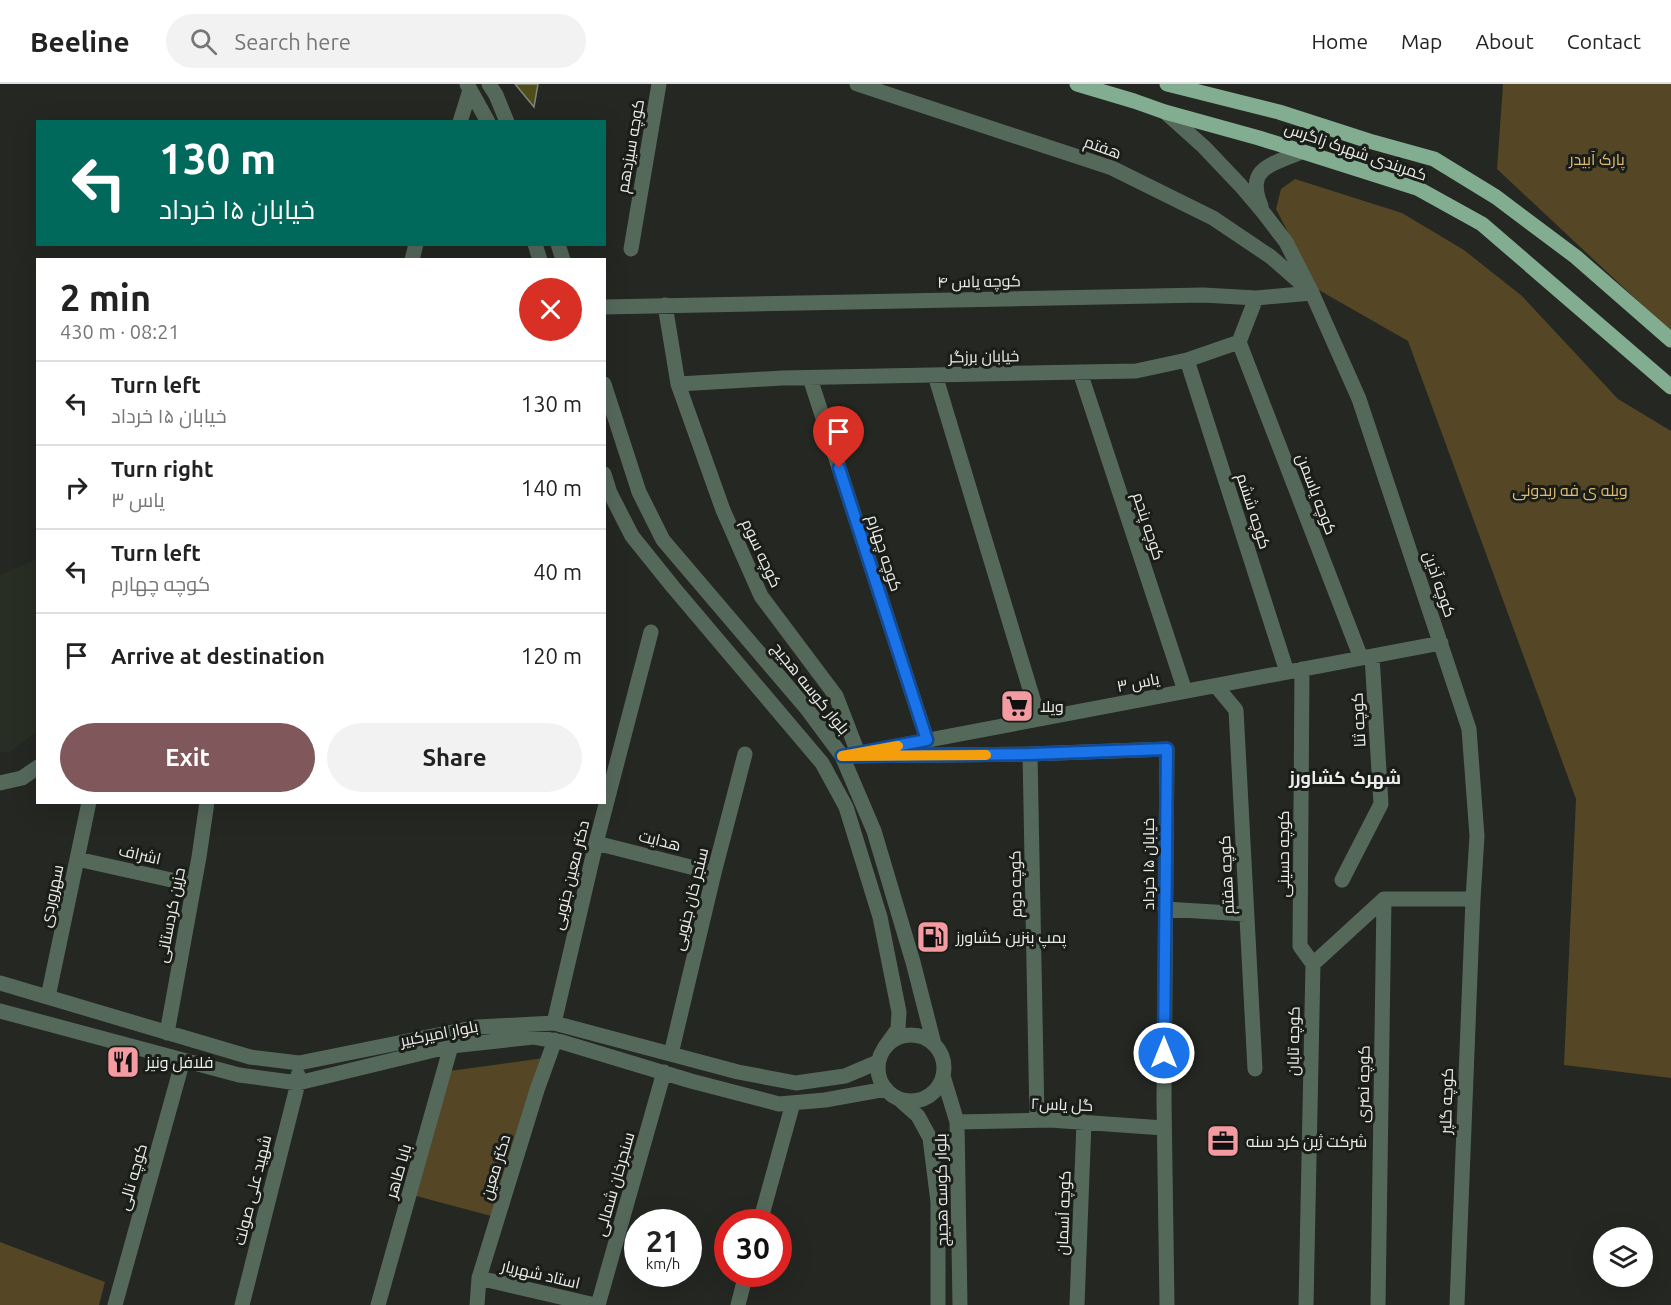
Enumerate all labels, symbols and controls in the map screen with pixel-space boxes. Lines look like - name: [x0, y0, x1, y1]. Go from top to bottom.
- search box: [166, 14, 586, 68]
- icon: search: [187, 25, 220, 58]
- text: Beeline: [30, 26, 130, 57]
- text: Search here: [235, 29, 351, 54]
- text: Home: [1311, 29, 1368, 53]
- text: Map: [1401, 29, 1442, 53]
- text: About: [1475, 29, 1534, 53]
- text: Contact: [1567, 29, 1641, 53]
- street label: کوچه سیزدهم: [613, 98, 650, 195]
- street label: کمربندی شهرک زاگرس: [1282, 118, 1430, 186]
- street label: هفتم: [1081, 132, 1124, 165]
- text: 130 m: [159, 135, 276, 182]
- icon: left: [60, 144, 138, 222]
- park label: پارک آبیدر: [1568, 150, 1625, 171]
- text: خیابان ۱۵ خرداد: [159, 194, 315, 224]
- street label: کوچه یاس ۴: [937, 271, 1021, 294]
- text: 2 min: [60, 277, 151, 318]
- button: close: [519, 278, 582, 341]
- text: 430 m · 08:21: [60, 320, 180, 343]
- street label: خیابان برزگر: [948, 346, 1019, 368]
- text: Turn left: [111, 372, 201, 397]
- icon: left: [60, 387, 93, 420]
- text: 130 m: [521, 391, 582, 416]
- text: خیابان ۱۵ خرداد: [111, 404, 227, 427]
- pin: [813, 406, 864, 468]
- icon: arrive: [822, 415, 855, 448]
- street label: کوچه یاسمن: [1291, 451, 1341, 538]
- text: Turn right: [111, 456, 213, 481]
- icon: right: [60, 471, 93, 504]
- street label: کوچه ششم: [1230, 471, 1275, 552]
- text: 140 m: [521, 475, 582, 500]
- park label: ویله ی فه ریدونی: [1512, 481, 1628, 501]
- text: یاس ۳: [111, 488, 165, 511]
- street label: کوچه پنجم: [1127, 490, 1168, 563]
- street label: کوچه چهارم: [861, 512, 906, 594]
- street label: کوچه سوم: [736, 516, 786, 591]
- text: Turn left: [111, 540, 201, 565]
- street label: کوچه آذین: [1417, 549, 1460, 620]
- icon: left: [60, 555, 93, 588]
- text: 40 m: [533, 559, 582, 584]
- text: کوچه چهارم: [111, 572, 210, 595]
- street label: بلوار کوسه هجیج: [766, 638, 854, 740]
- icon: arrive: [60, 639, 93, 672]
- text: Arrive at destination: [111, 643, 325, 668]
- text: 120 m: [521, 643, 582, 668]
- street label: یاس ۳: [1115, 669, 1162, 697]
- supermarket icon: ویلا: [999, 688, 1035, 724]
- street label: کوچه ثنا: [1348, 692, 1371, 748]
- place label: ویلا: [1040, 697, 1064, 716]
- button: Exit: [60, 723, 315, 792]
- button: Share: [327, 723, 582, 792]
- district label: شهرک کشاورز: [1288, 767, 1401, 789]
- street label: کوچه حسینی: [1274, 810, 1295, 898]
- street label: دکتر معین جنوبی: [548, 818, 594, 932]
- street label: خیابان ۱۵ خرداد: [1139, 818, 1159, 910]
- street label: هدایت: [637, 826, 683, 855]
- street label: کوچه هفتم: [1215, 835, 1240, 915]
- street label: اشراف: [117, 840, 163, 869]
- street label: سنجر خان جنوبی: [669, 846, 713, 953]
- street label: کوچه دوم: [1005, 850, 1028, 918]
- street label: سهروردی: [36, 863, 68, 929]
- street label: حزین کردستانی: [152, 866, 190, 964]
- fuel station icon: پمپ بنزین کشاورز: [915, 919, 951, 955]
- place label: پمپ بنزین کشاورز: [955, 928, 1067, 949]
- street label: کوچه تابان: [1283, 1006, 1306, 1076]
- street label: بلوار امیرکبیر: [398, 1017, 480, 1051]
- position arrow: [1132, 1021, 1196, 1085]
- restaurant icon: فلافل ونیز: [105, 1044, 141, 1080]
- street label: کوچه نصری: [1353, 1045, 1376, 1123]
- place label: فلافل ونیز: [145, 1053, 214, 1073]
- street label: کوچه گلپر: [1436, 1068, 1459, 1136]
- street label: گل یاس۲: [1030, 1094, 1094, 1116]
- office icon: شرکت ژین کرد سنه: [1205, 1123, 1241, 1159]
- street label: سنجرخان شمالی: [591, 1130, 639, 1239]
- street label: دکتر معین: [477, 1132, 515, 1202]
- place label: شرکت ژین کرد سنه: [1246, 1132, 1367, 1152]
- street label: شهید علی صولت: [230, 1133, 276, 1247]
- street label: بلوار کوسه هجیج: [931, 1133, 954, 1247]
- street label: کوچه نالی: [114, 1142, 153, 1213]
- street label: بابا طاهر: [381, 1142, 415, 1202]
- street label: کوچه آسمان: [1053, 1170, 1076, 1256]
- speed limit sign: 30: [714, 1209, 792, 1287]
- text: 21: [646, 1224, 680, 1258]
- map controls: [1593, 1227, 1653, 1287]
- button: layers: [1593, 1227, 1653, 1287]
- text: km/h: [646, 1255, 680, 1272]
- street label: استاد شهریار: [499, 1256, 582, 1294]

